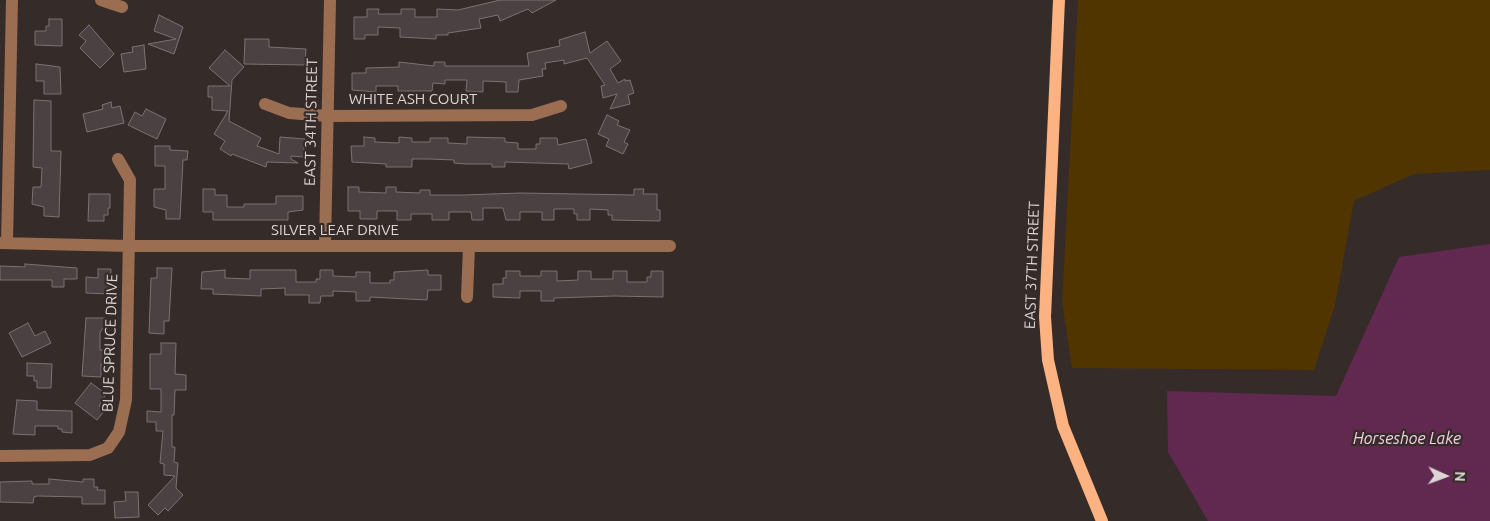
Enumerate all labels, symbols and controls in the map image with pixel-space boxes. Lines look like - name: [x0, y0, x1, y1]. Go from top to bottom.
- street label: EAST 34TH STREET: [301, 58, 321, 186]
- street label: WHITE ASH COURT: [349, 90, 477, 108]
- street label: EAST 37TH STREET: [1021, 201, 1043, 329]
- street label: SILVER LEAF DRIVE: [271, 221, 399, 239]
- street label: BLUE SPRUCE DRIVE: [99, 274, 121, 412]
- water label: Horseshoe Lake: [1353, 429, 1461, 449]
- north arrow: [1420, 451, 1470, 501]
- text: N: [1452, 471, 1468, 482]

